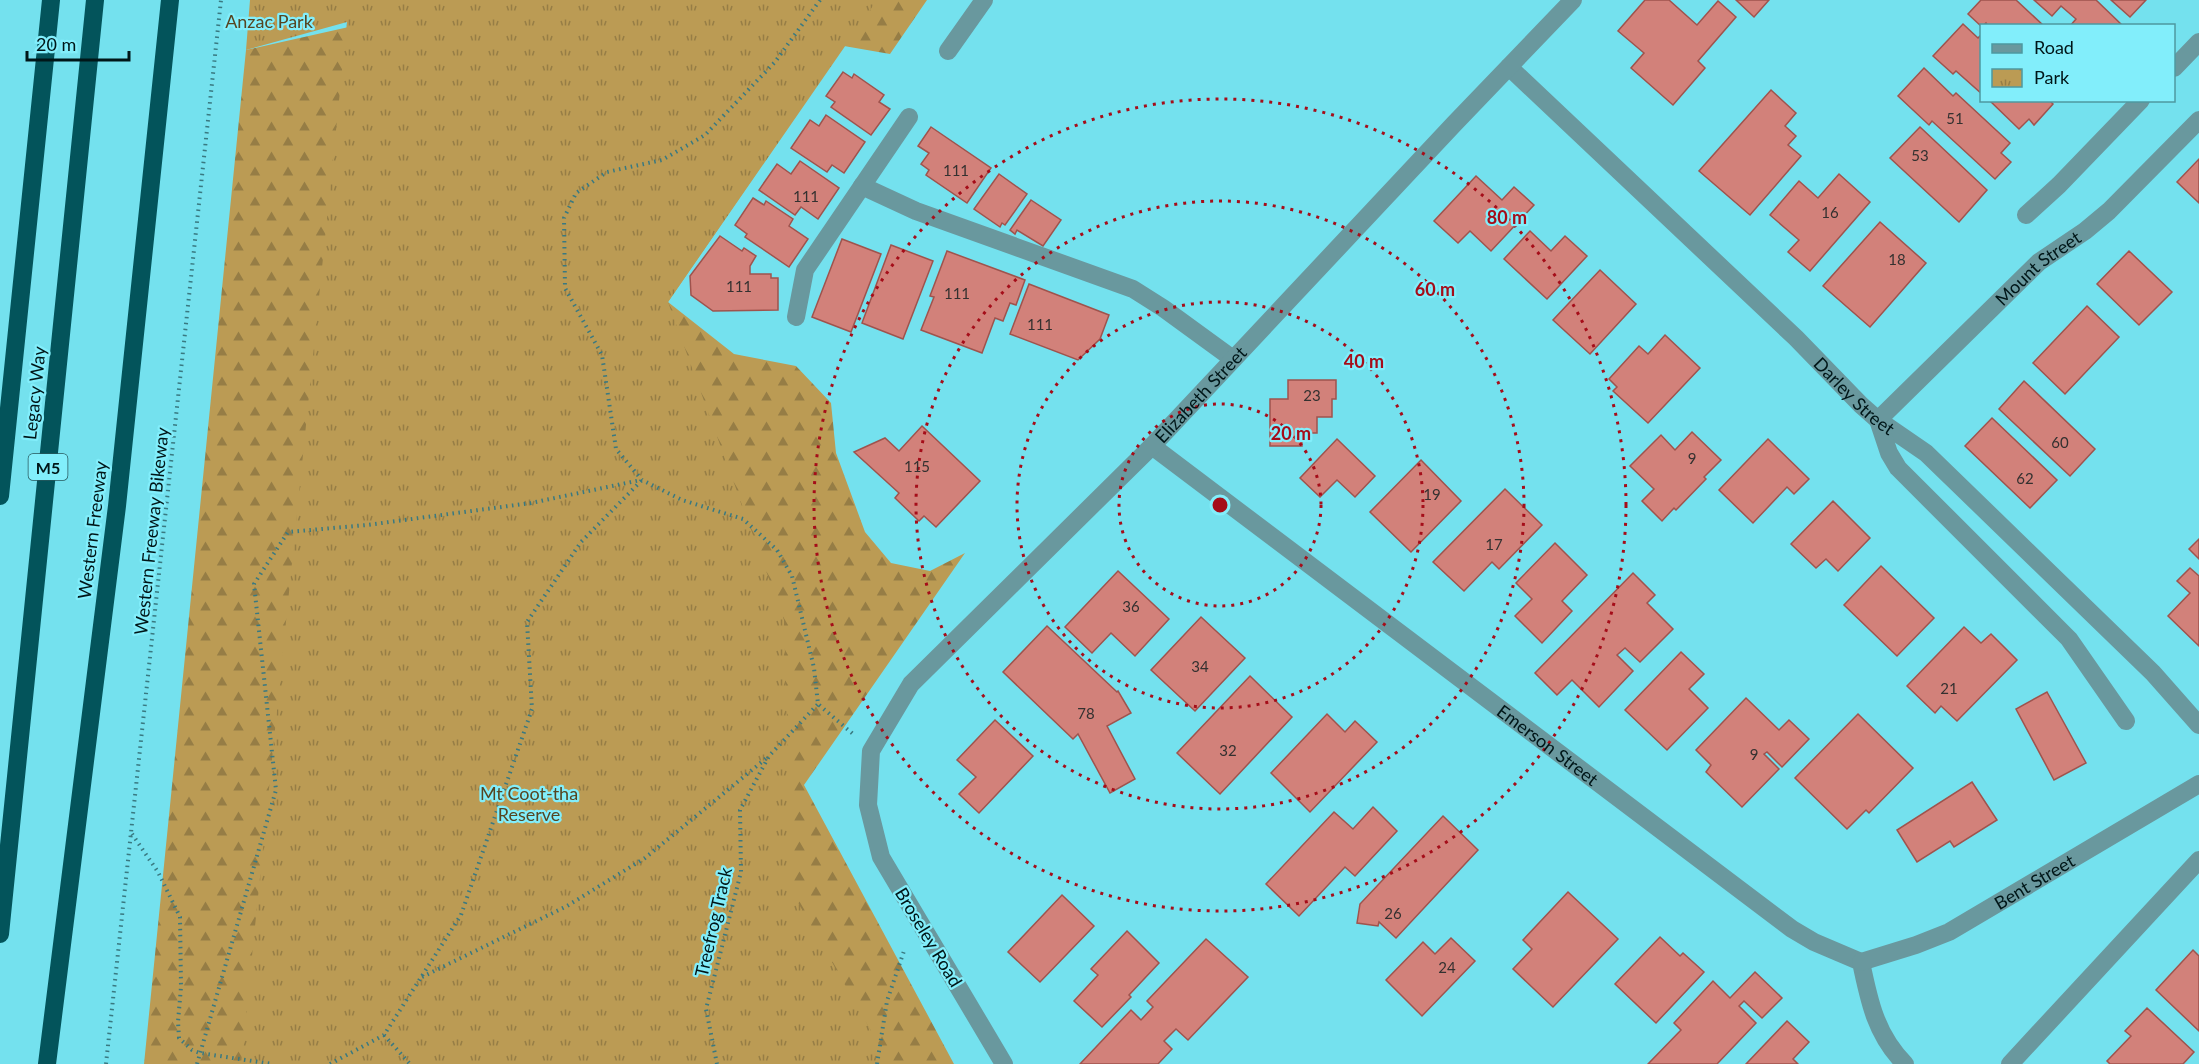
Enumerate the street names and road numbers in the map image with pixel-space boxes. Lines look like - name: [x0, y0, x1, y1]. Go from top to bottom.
- street label: Mount Street: [1991, 226, 2085, 310]
- street label: Elizabeth Street: [1150, 341, 1251, 447]
- street label: Legacy Way: [18, 344, 50, 441]
- street label: Darley Street: [1809, 352, 1899, 440]
- street label: Western Freeway Bikeway: [129, 425, 173, 636]
- road number: M5: [28, 454, 68, 480]
- street label: Western Freeway: [73, 459, 111, 600]
- street label: Emerson Street: [1493, 700, 1603, 790]
- street label: Bent Street: [1990, 849, 2079, 914]
- street label: Treefrog Track: [690, 864, 736, 979]
- street label: Broseley Road: [891, 883, 967, 991]

